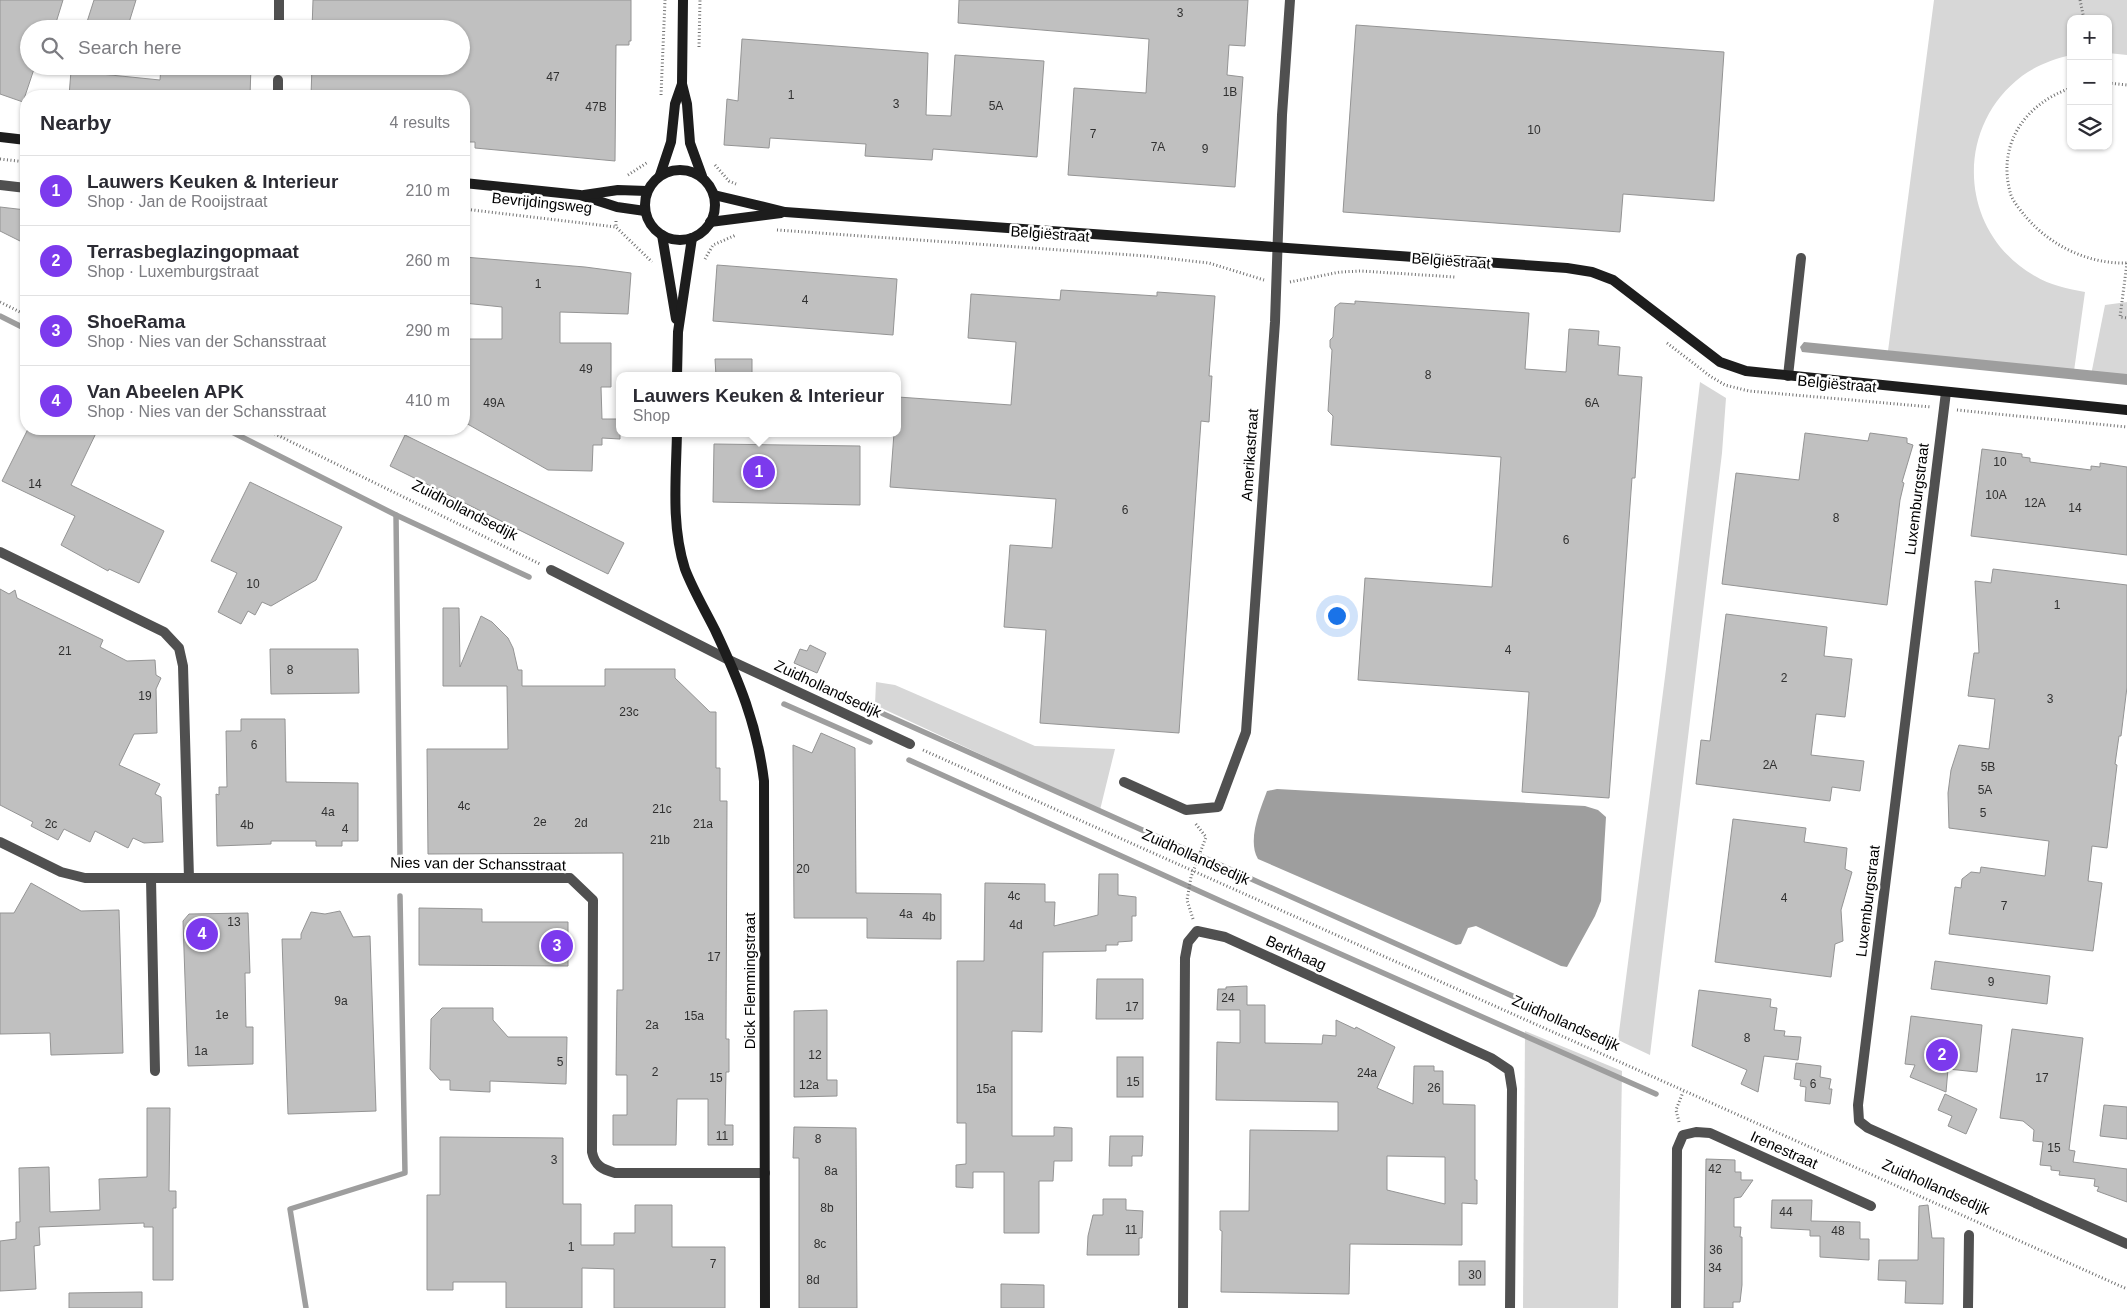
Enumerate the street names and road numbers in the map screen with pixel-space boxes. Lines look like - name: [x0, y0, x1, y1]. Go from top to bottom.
- street label: Bevrijdingsweg: [491, 189, 593, 216]
- street label: Belgiëstraat: [1010, 222, 1091, 245]
- street label: Belgiëstraat: [1411, 249, 1492, 272]
- street label: Belgiëstraat: [1797, 372, 1878, 395]
- street label: Amerikastraat: [1238, 407, 1261, 502]
- street label: Luxemburgstraat: [1901, 441, 1932, 556]
- street label: Zuidhollandsedijk: [410, 476, 521, 544]
- street label: Zuidhollandsedijk: [772, 656, 885, 721]
- street label: Zuidhollandsedijk: [1140, 825, 1253, 888]
- street label: Luxemburgstraat: [1852, 843, 1883, 958]
- street label: Nies van der Schansstraat: [390, 853, 567, 874]
- street label: Dick Flemmingstraat: [741, 912, 758, 1049]
- street label: Berkhaag: [1263, 932, 1329, 973]
- street label: Zuidhollandsedijk: [1510, 991, 1623, 1054]
- street label: Irenestraat: [1748, 1127, 1821, 1172]
- street label: Zuidhollandsedijk: [1880, 1155, 1993, 1218]

